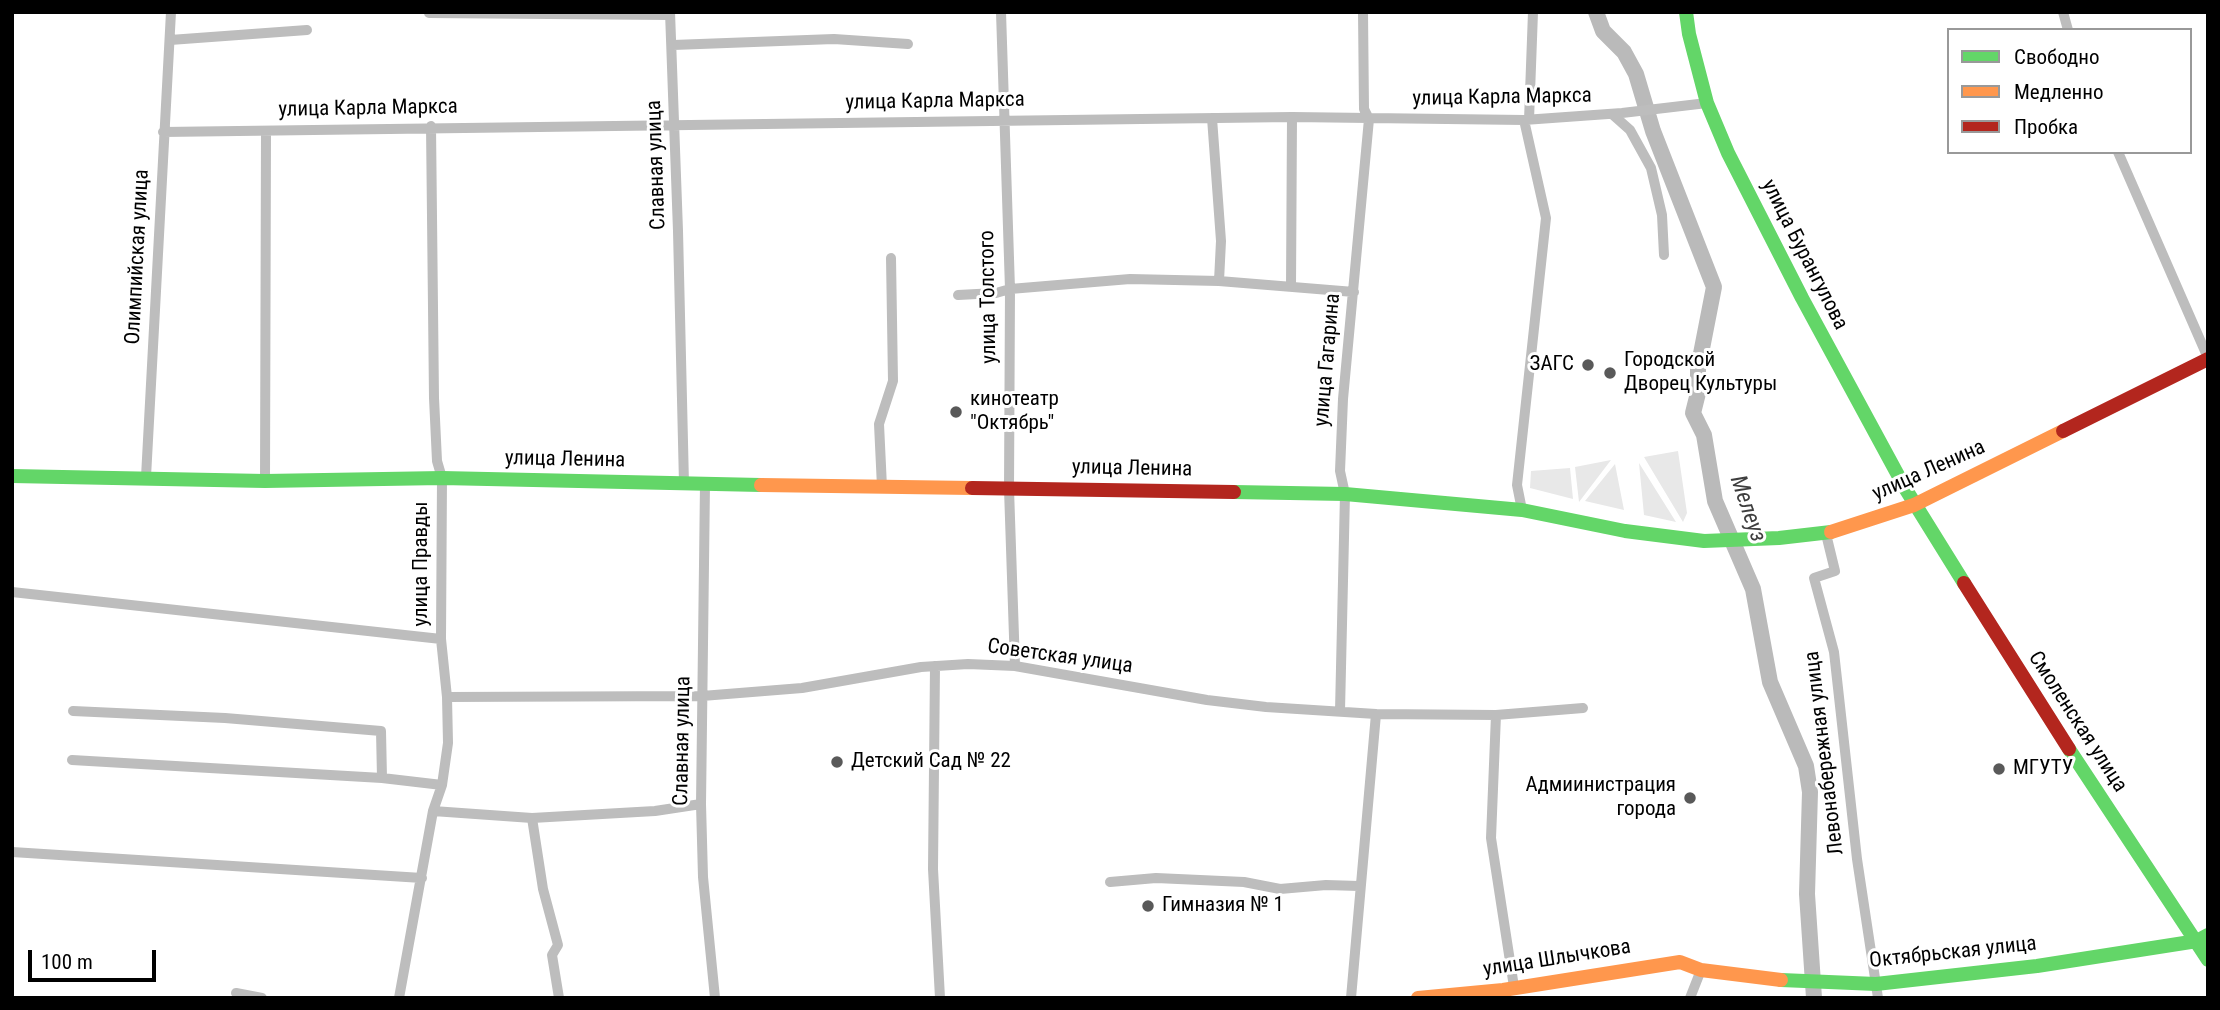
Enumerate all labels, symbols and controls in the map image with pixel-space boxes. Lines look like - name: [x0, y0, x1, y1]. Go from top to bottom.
- legend: [1947, 28, 2192, 154]
- text: Свободно: [2014, 45, 2100, 69]
- text: Медленно: [2014, 80, 2103, 104]
- street label: улица Карла Маркса: [1412, 84, 1592, 112]
- street label: улица Карла Маркса: [845, 88, 1025, 116]
- street label: улица Карла Маркса: [278, 95, 458, 123]
- street label: Славная улица: [642, 100, 672, 230]
- text: Пробка: [2014, 115, 2078, 139]
- street label: Олимпийская улица: [121, 169, 155, 345]
- street label: улица Бурангулова: [1755, 176, 1853, 334]
- street label: улица Толстого: [975, 230, 1003, 364]
- street label: улица Гагарина: [1310, 292, 1346, 428]
- place label: Городской Дворец Культуры: [1624, 348, 1777, 398]
- place label: ЗАГС: [1530, 352, 1574, 378]
- marker: ЗАГС: [1580, 357, 1596, 373]
- marker: Городской Дворец Культуры: [1602, 365, 1618, 381]
- place label: кинотеатр "Октябрь": [970, 387, 1059, 437]
- marker: кинотеатр "Октябрь": [948, 404, 964, 420]
- street label: улица Ленина: [1869, 435, 1989, 507]
- street label: улица Ленина: [505, 446, 625, 474]
- street label: улица Ленина: [1072, 455, 1192, 483]
- water label: Мелеуз: [1723, 472, 1771, 546]
- street label: улица Правды: [409, 501, 435, 627]
- street label: Советская улица: [986, 634, 1134, 680]
- street label: Смоленская улица: [2022, 647, 2132, 797]
- street label: Левонабережная улица: [1800, 650, 1850, 856]
- street label: Славная улица: [669, 676, 697, 806]
- place label: Детский Сад № 22: [851, 749, 1011, 775]
- marker: Детский Сад № 22: [829, 754, 845, 770]
- place label: МГУТУ: [2013, 756, 2073, 782]
- marker: МГУТУ: [1991, 761, 2007, 777]
- place label: Адмиинистрация города: [1525, 773, 1676, 823]
- marker: Адмиинистрация города: [1682, 790, 1698, 806]
- place label: Гимназия № 1: [1162, 893, 1284, 919]
- marker: Гимназия № 1: [1140, 898, 1156, 914]
- street label: Октябрьская улица: [1868, 932, 2038, 974]
- street label: улица Шлычкова: [1481, 935, 1633, 983]
- scale bar: [32, 936, 159, 980]
- text: 100 m: [41, 950, 93, 974]

